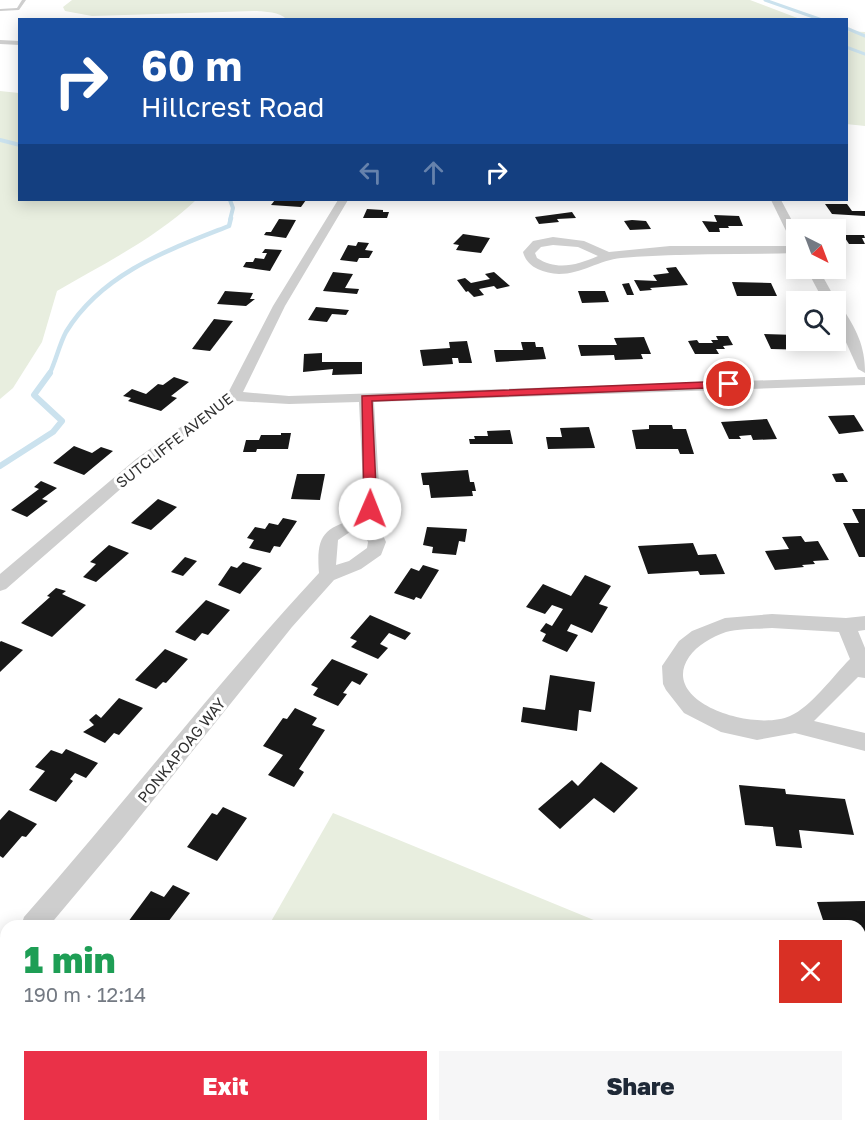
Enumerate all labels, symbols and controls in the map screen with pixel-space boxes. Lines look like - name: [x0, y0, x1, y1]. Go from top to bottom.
- text: 60 m: [141, 40, 242, 90]
- icon: right: [42, 42, 120, 120]
- text: Hillcrest Road: [141, 91, 324, 123]
- icon: left: [354, 156, 387, 189]
- icon: ahead: [417, 156, 450, 189]
- icon: right: [480, 156, 513, 189]
- north arrow: [786, 219, 846, 279]
- map controls: [786, 219, 846, 351]
- button: search: [786, 291, 846, 351]
- pin: [703, 358, 754, 409]
- icon: arrive: [712, 367, 745, 400]
- street label: SUTCLIFFE AVENUE: [112, 389, 236, 491]
- position arrow: [338, 477, 402, 541]
- street label: PONKAPOAG WAY: [133, 694, 229, 806]
- text: 1 min: [24, 938, 115, 981]
- button: close: [779, 940, 842, 1003]
- text: 190 m · 12:14: [24, 982, 146, 1006]
- button: Exit: [24, 1051, 427, 1120]
- button: Share: [439, 1051, 842, 1120]

